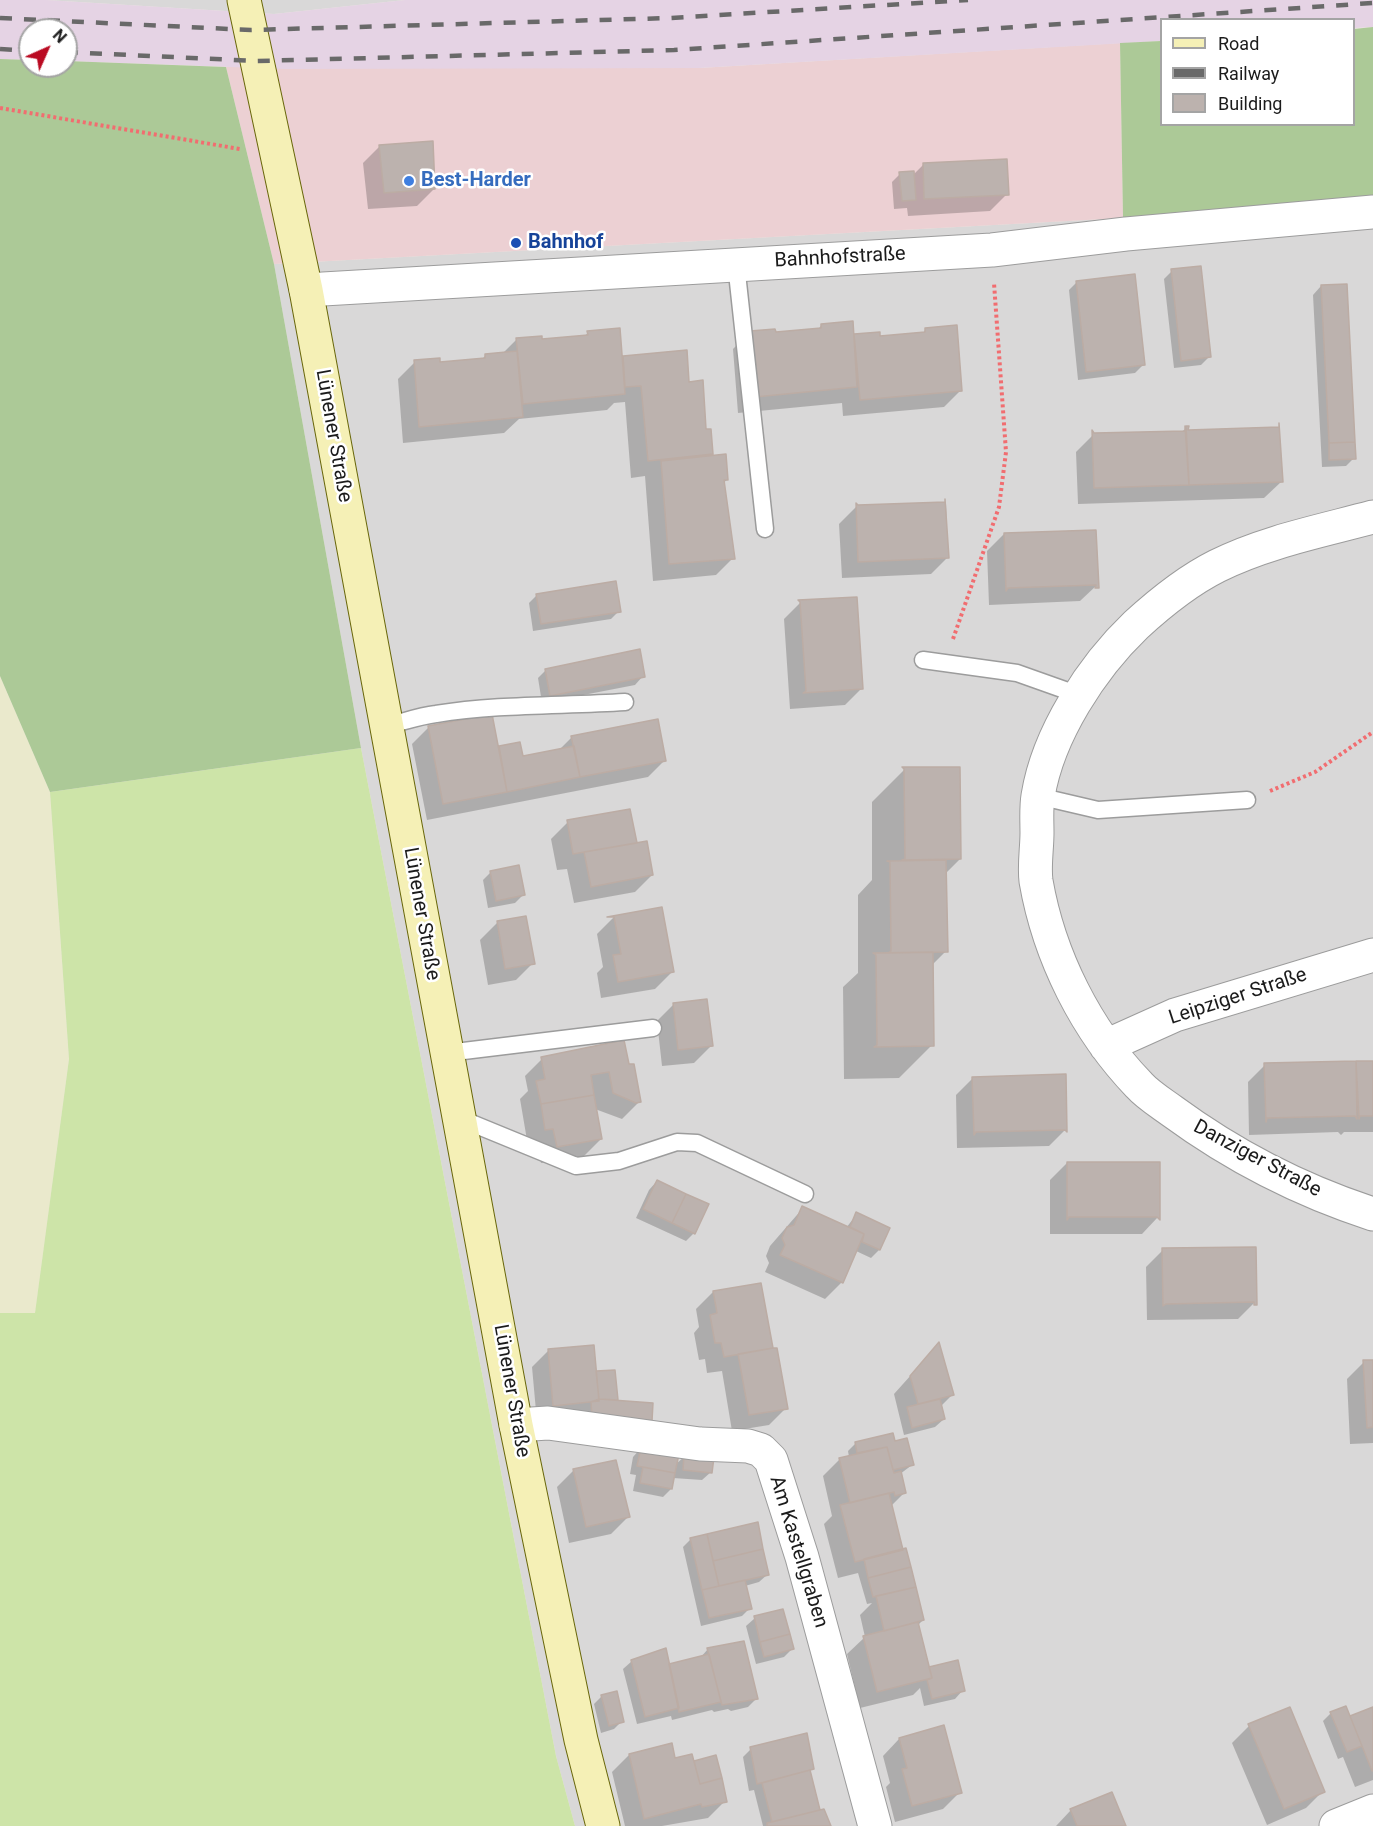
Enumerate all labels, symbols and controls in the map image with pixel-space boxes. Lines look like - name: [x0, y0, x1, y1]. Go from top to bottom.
- north arrow: [18, 18, 78, 78]
- legend: [1160, 18, 1355, 126]
- text: N: [49, 26, 70, 47]
- text: Road: [1218, 33, 1259, 54]
- text: Railway: [1218, 63, 1279, 84]
- text: Building: [1218, 93, 1282, 114]
- place label: Best-Harder: [421, 169, 531, 193]
- marker: Best-Harder: [402, 174, 416, 188]
- place label: Bahnhof: [528, 231, 604, 255]
- marker: Bahnhof: [509, 236, 523, 250]
- street label: Bahnhofstraße: [774, 243, 906, 273]
- street label: Lünener Straße: [309, 368, 357, 504]
- street label: Lünener Straße: [397, 846, 445, 982]
- street label: Leipziger Straße: [1166, 963, 1310, 1031]
- street label: Danziger Straße: [1189, 1115, 1325, 1203]
- street label: Lünener Straße: [487, 1323, 535, 1459]
- street label: Am Kastellgraben: [763, 1473, 833, 1631]

